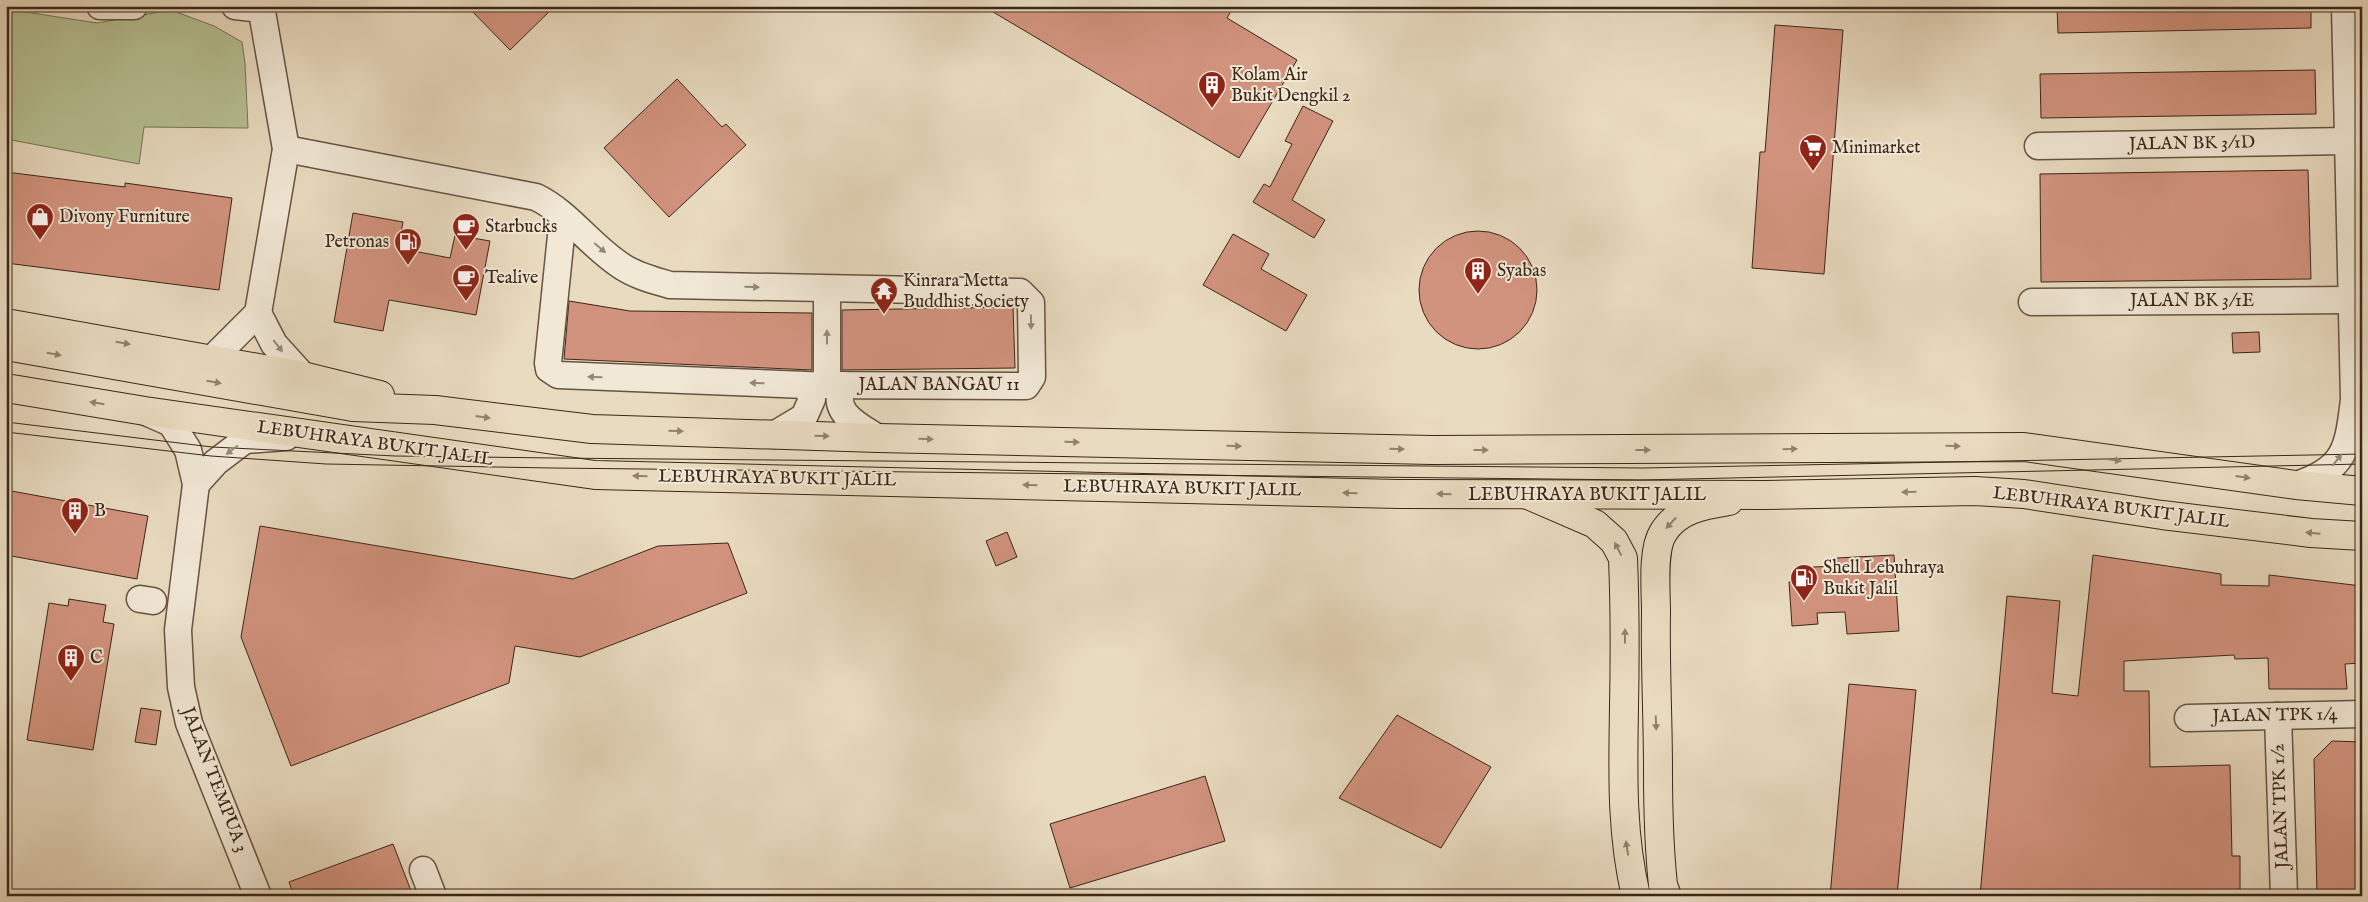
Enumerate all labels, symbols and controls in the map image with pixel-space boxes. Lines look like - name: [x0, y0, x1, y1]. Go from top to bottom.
- place label: Kolam Air Bukit Dengkil 2: [1231, 64, 1351, 108]
- building icon: Kolam Air Bukit Dengkil 2: [1197, 70, 1227, 109]
- street label: JALAN BK 3/1D: [2127, 131, 2255, 157]
- supermarket icon: Minimarket: [1798, 133, 1828, 172]
- place label: Minimarket: [1832, 137, 1920, 160]
- shop icon: Divony Furniture: [25, 202, 55, 241]
- place label: Divony Furniture: [59, 206, 190, 229]
- cafe icon: Starbucks: [451, 212, 481, 251]
- place label: Starbucks: [485, 216, 557, 239]
- fuel station icon: Petronas: [393, 227, 423, 266]
- place label: Petronas: [324, 231, 389, 254]
- one-way arrow: [594, 242, 606, 254]
- building icon: Syabas: [1463, 256, 1493, 295]
- place label: Syabas: [1497, 260, 1546, 283]
- cafe icon: Tealive: [451, 263, 481, 302]
- place label: Tealive: [485, 267, 538, 290]
- place label: Kinrara Metta Buddhist Society: [903, 270, 1029, 314]
- temple icon: Kinrara Metta Buddhist Society: [869, 276, 899, 315]
- one-way arrow: [744, 283, 760, 291]
- street label: JALAN BK 3/1E: [2128, 290, 2254, 313]
- one-way arrow: [1027, 314, 1035, 330]
- one-way arrow: [823, 329, 831, 345]
- one-way arrow: [272, 339, 283, 352]
- one-way arrow: [116, 340, 132, 348]
- one-way arrow: [47, 350, 62, 358]
- one-way arrow: [586, 372, 602, 380]
- street label: JALAN BANGAU 11: [856, 374, 1020, 397]
- one-way arrow: [207, 379, 223, 387]
- one-way arrow: [749, 379, 765, 387]
- one-way arrow: [89, 399, 105, 407]
- one-way arrow: [476, 413, 492, 421]
- street label: LEBUHRAYA BUKIT JALIL: [255, 416, 495, 472]
- one-way arrow: [668, 428, 684, 436]
- one-way arrow: [815, 433, 831, 441]
- one-way arrow: [919, 435, 935, 443]
- one-way arrow: [1064, 438, 1080, 446]
- one-way arrow: [1227, 442, 1243, 450]
- one-way arrow: [1945, 443, 1961, 451]
- one-way arrow: [225, 445, 239, 455]
- one-way arrow: [1782, 445, 1798, 453]
- one-way arrow: [1389, 446, 1405, 454]
- one-way arrow: [1473, 446, 1489, 454]
- one-way arrow: [1635, 446, 1651, 454]
- one-way arrow: [2331, 454, 2342, 467]
- one-way arrow: [2107, 456, 2123, 464]
- street label: LEBUHRAYA BUKIT JALIL: [658, 465, 896, 493]
- one-way arrow: [632, 471, 648, 479]
- one-way arrow: [2235, 474, 2251, 482]
- street label: LEBUHRAYA BUKIT JALIL: [1063, 475, 1301, 503]
- one-way arrow: [1022, 481, 1038, 489]
- street label: LEBUHRAYA BUKIT JALIL: [1991, 482, 2231, 534]
- street label: LEBUHRAYA BUKIT JALIL: [1468, 484, 1706, 507]
- one-way arrow: [1901, 488, 1917, 496]
- one-way arrow: [1342, 489, 1358, 497]
- one-way arrow: [1436, 490, 1452, 498]
- building icon: B: [60, 496, 90, 535]
- place label: B: [94, 500, 106, 523]
- one-way arrow: [1665, 517, 1677, 529]
- one-way arrow: [2305, 529, 2321, 537]
- one-way arrow: [1614, 541, 1622, 556]
- place label: Shell Lebuhraya Bukit Jalil: [1823, 557, 1944, 601]
- fuel station icon: Shell Lebuhraya Bukit Jalil: [1789, 563, 1819, 602]
- one-way arrow: [1621, 628, 1629, 644]
- building icon: C: [56, 643, 86, 682]
- place label: C: [90, 647, 103, 670]
- street label: JALAN TEMPUA 3: [175, 702, 252, 856]
- street label: JALAN TPK 1/4: [2210, 703, 2338, 729]
- one-way arrow: [1652, 716, 1660, 732]
- street label: JALAN TPK 1/2: [2267, 743, 2295, 871]
- one-way arrow: [1623, 840, 1631, 856]

